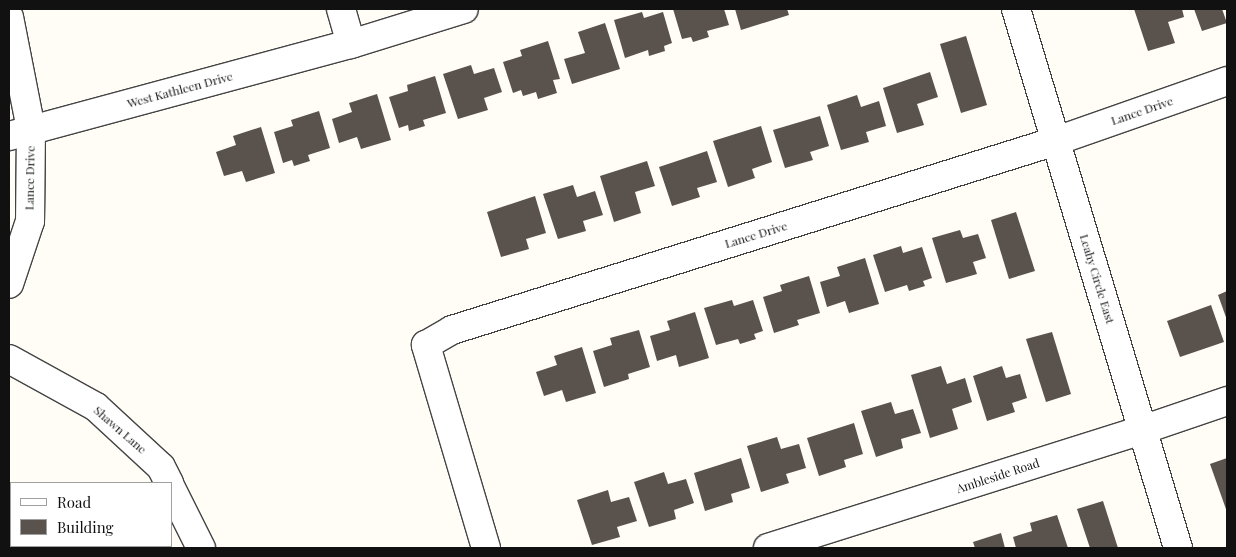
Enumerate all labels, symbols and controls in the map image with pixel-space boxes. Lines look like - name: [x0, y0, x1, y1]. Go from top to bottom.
- street label: West Kathleen Drive: [126, 69, 234, 111]
- street label: Lance Drive: [1109, 94, 1175, 128]
- street label: Lance Drive: [22, 146, 38, 210]
- street label: Lance Drive: [723, 219, 789, 251]
- street label: Leahy Circle East: [1077, 232, 1117, 326]
- street label: Shawn Lane: [91, 403, 149, 457]
- street label: Ambleside Road: [955, 456, 1041, 496]
- legend: [10, 482, 172, 547]
- text: Road: [57, 492, 91, 512]
- text: Building: [57, 517, 113, 537]

